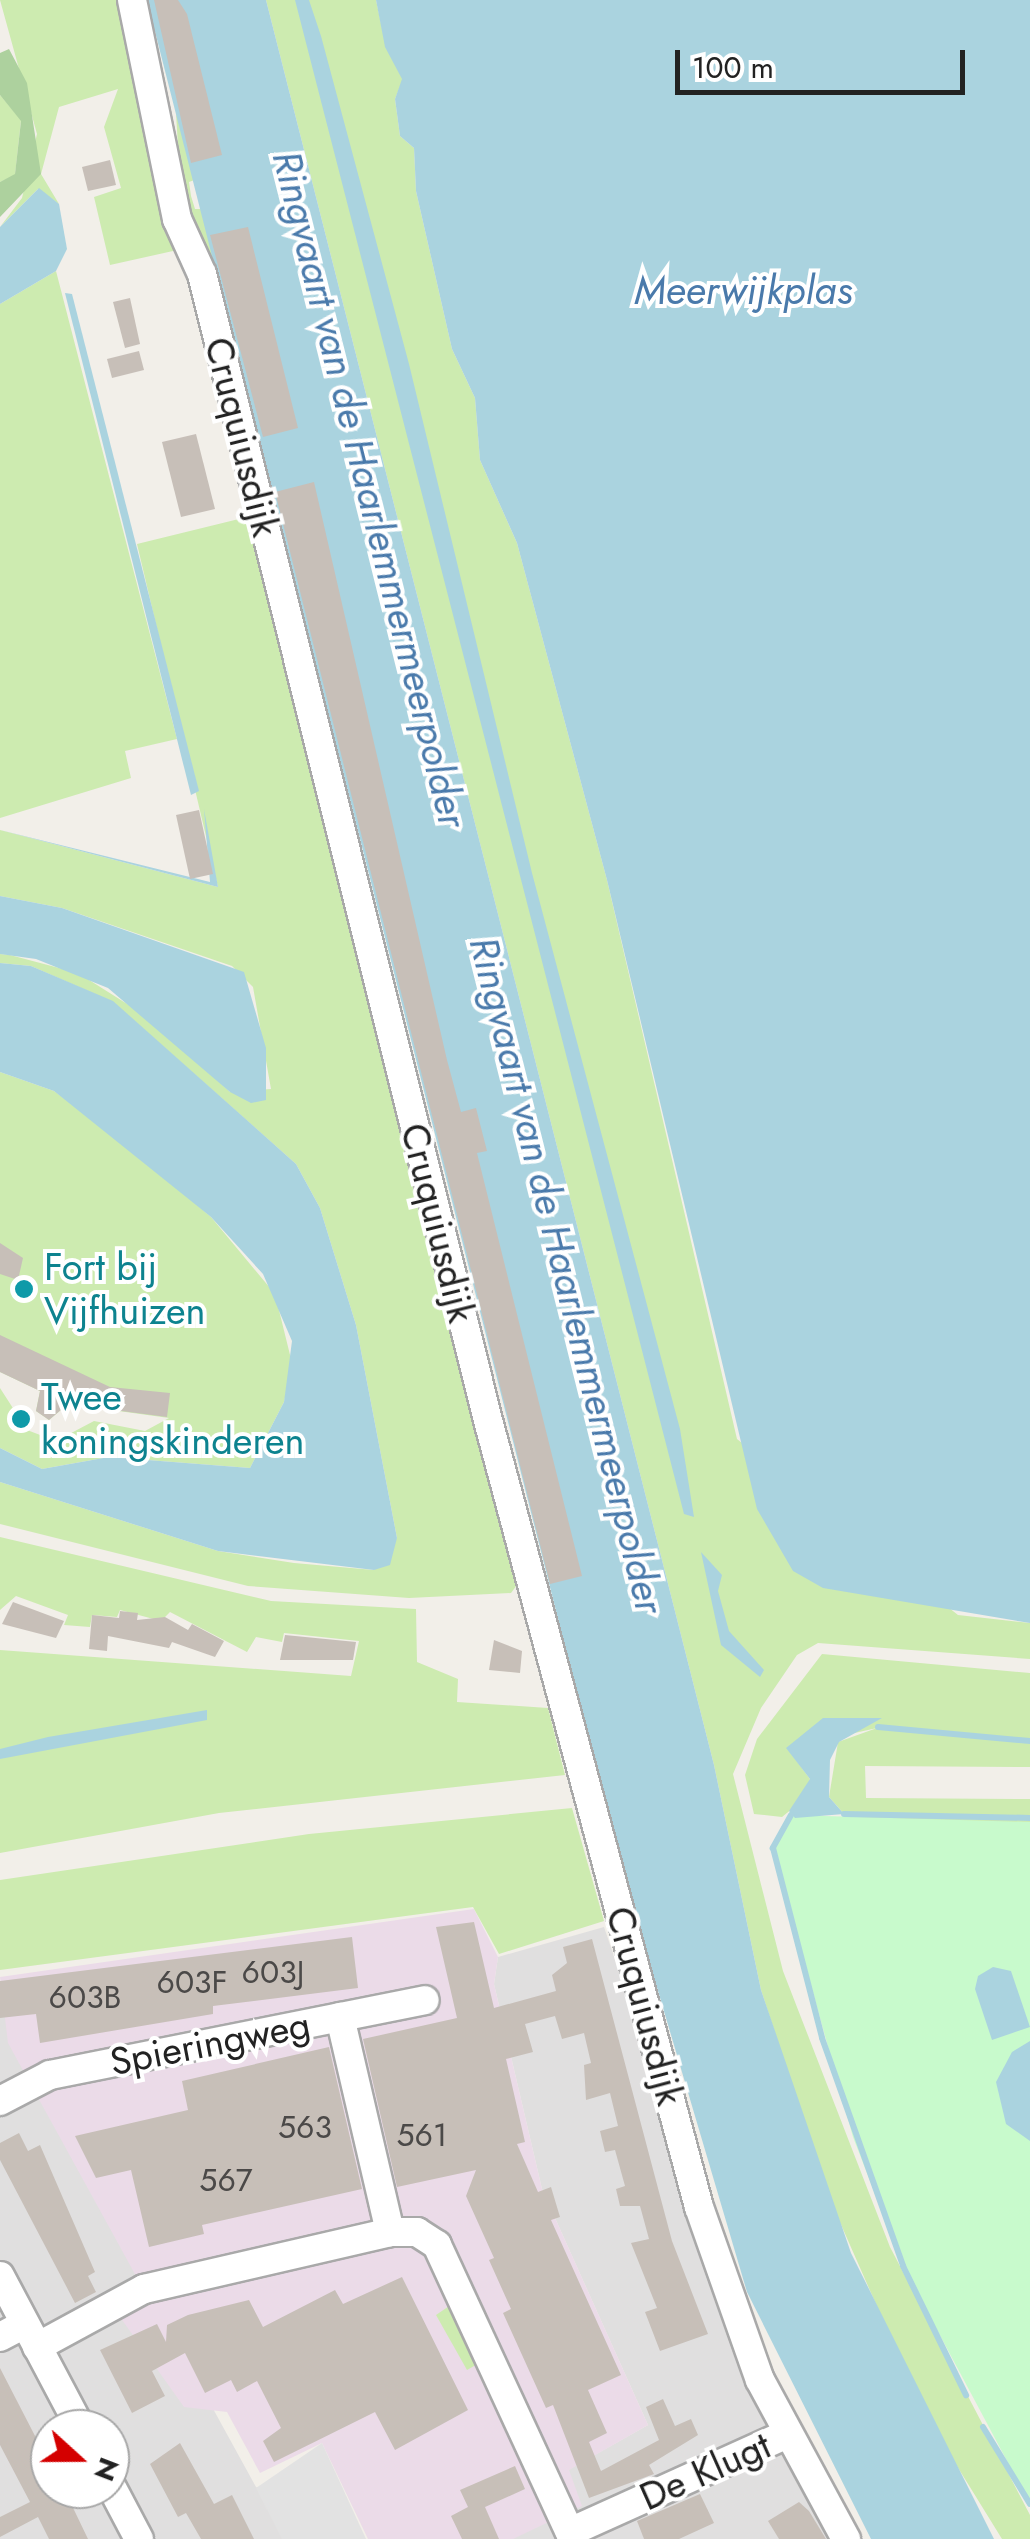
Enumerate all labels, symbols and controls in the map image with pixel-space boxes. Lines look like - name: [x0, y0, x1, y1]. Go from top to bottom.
- scale bar: [680, 30, 970, 92]
- text: 100 m: [692, 46, 774, 89]
- water label: Ringvaart van de Haarlemmermeerpolder: [263, 146, 477, 832]
- water label: Meerwijkplas: [634, 266, 852, 314]
- street label: Cruquiusdijk: [195, 333, 289, 541]
- water label: Ringvaart van de Haarlemmermeerpolder: [460, 932, 674, 1618]
- street label: Cruquiusdijk: [391, 1119, 485, 1327]
- place label: Fort bij Vijfhuizen: [44, 1244, 206, 1334]
- marker: Fort bij Vijfhuizen: [13, 1278, 35, 1300]
- place label: Twee koningskinderen: [41, 1374, 304, 1464]
- marker: Twee koningskinderen: [10, 1408, 32, 1430]
- street label: Cruquiusdijk: [597, 1902, 693, 2110]
- house number: 603J: [242, 1953, 304, 1991]
- house number: 603F: [156, 1963, 228, 2001]
- house number: 603B: [49, 1978, 121, 2016]
- street label: Spieringweg: [106, 2001, 314, 2085]
- house number: 563: [278, 2108, 332, 2146]
- house number: 561: [397, 2116, 447, 2154]
- house number: 567: [199, 2161, 253, 2199]
- north arrow: [30, 2409, 130, 2509]
- street label: De Klugt: [633, 2422, 777, 2520]
- text: N: [83, 2451, 130, 2487]

